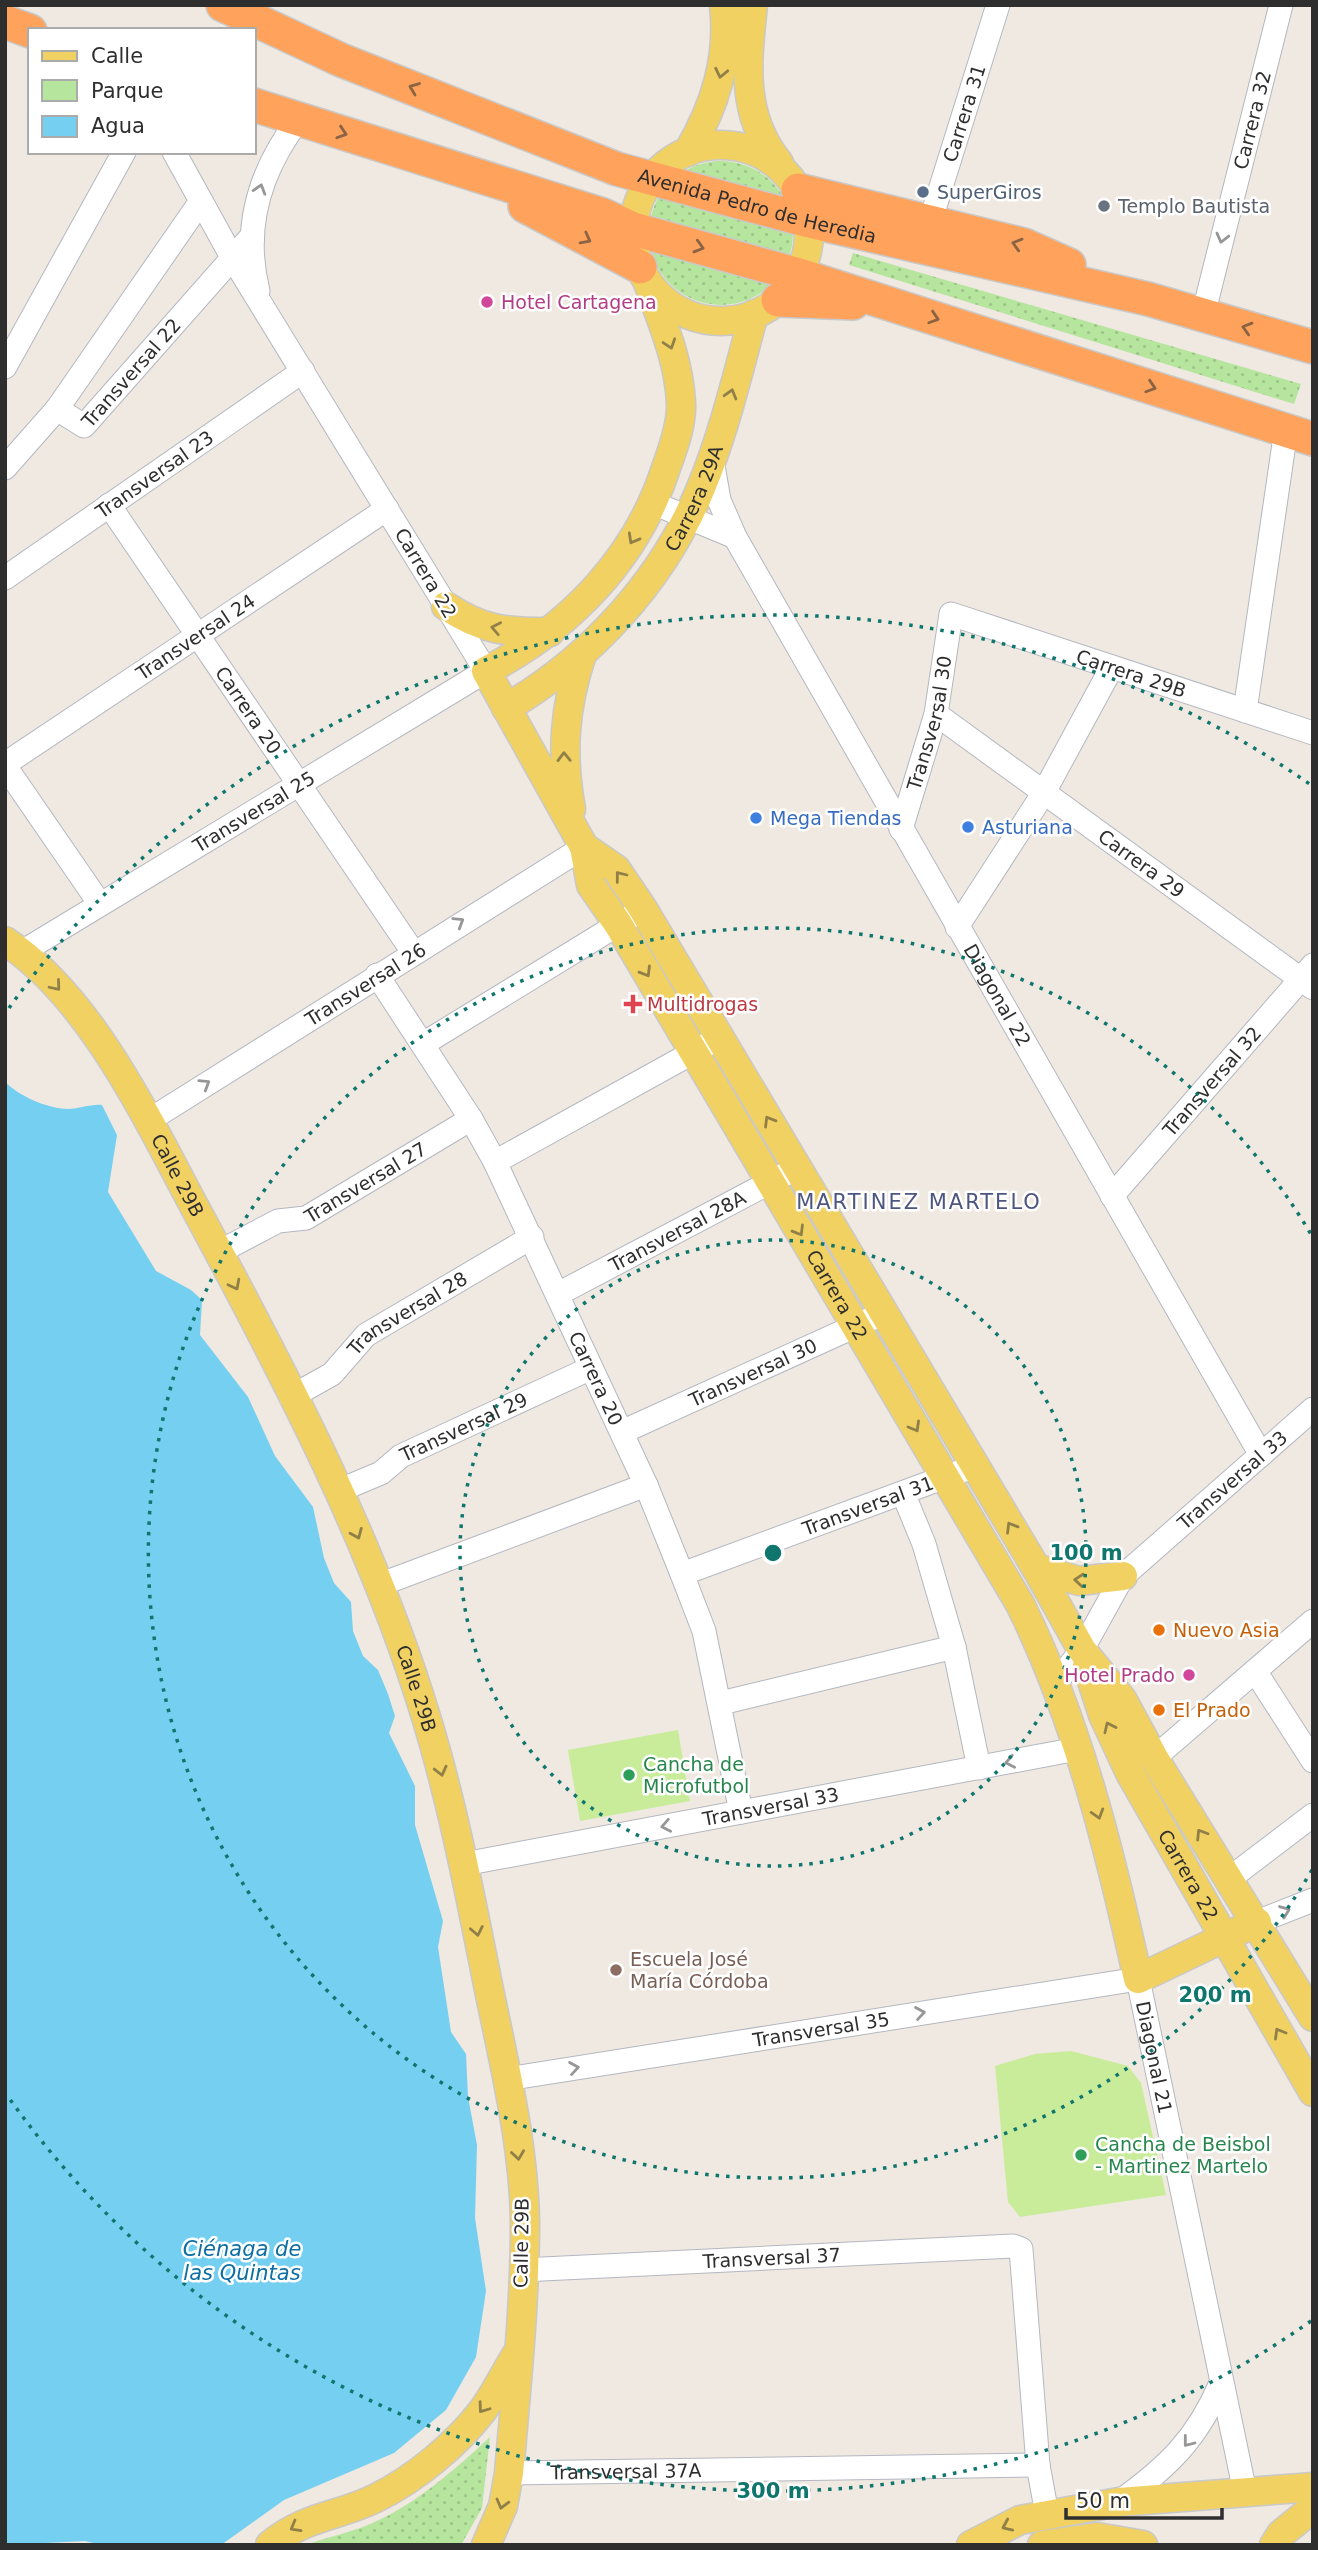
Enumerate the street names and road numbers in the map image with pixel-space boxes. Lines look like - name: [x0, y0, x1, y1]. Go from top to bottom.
- street label: Carrera 31: [938, 62, 990, 165]
- street label: Carrera 32: [1229, 68, 1275, 172]
- street label: Avenida Pedro de Heredia: [636, 164, 879, 247]
- street label: Transversal 22: [76, 314, 185, 432]
- street label: Transversal 23: [91, 426, 217, 523]
- street label: Carrera 29A: [660, 442, 727, 555]
- street label: Carrera 22: [391, 524, 461, 622]
- street label: Transversal 24: [131, 589, 259, 685]
- street label: Carrera 29B: [1073, 645, 1189, 702]
- street label: Transversal 30: [902, 654, 956, 794]
- street label: Carrera 20: [211, 662, 286, 758]
- street label: Transversal 25: [188, 766, 319, 857]
- street label: Carrera 29: [1094, 825, 1189, 902]
- street label: Transversal 26: [300, 938, 430, 1031]
- street label: Diagonal 22: [960, 940, 1036, 1050]
- street label: Transversal 32: [1157, 1022, 1265, 1141]
- street label: Calle 29B: [147, 1130, 209, 1220]
- street label: Transversal 27: [300, 1137, 430, 1228]
- street label: Transversal 28A: [605, 1186, 749, 1276]
- street label: Carrera 22: [802, 1246, 872, 1344]
- street label: Transversal 28: [342, 1267, 471, 1360]
- street label: Carrera 20: [565, 1328, 628, 1429]
- street label: Transversal 30: [685, 1334, 821, 1411]
- street label: Transversal 29: [396, 1388, 531, 1466]
- street label: Transversal 33: [1172, 1426, 1291, 1534]
- street label: Transversal 31: [798, 1471, 936, 1540]
- street label: Calle 29B: [392, 1642, 441, 1735]
- street label: Transversal 33: [700, 1783, 841, 1830]
- street label: Carrera 22: [1154, 1826, 1223, 1924]
- street label: Diagonal 21: [1132, 1999, 1177, 2116]
- street label: Transversal 35: [750, 2008, 891, 2051]
- street label: Calle 29B: [509, 2198, 533, 2288]
- street label: Transversal 37: [701, 2243, 841, 2272]
- street label: Transversal 37A: [549, 2459, 702, 2483]

